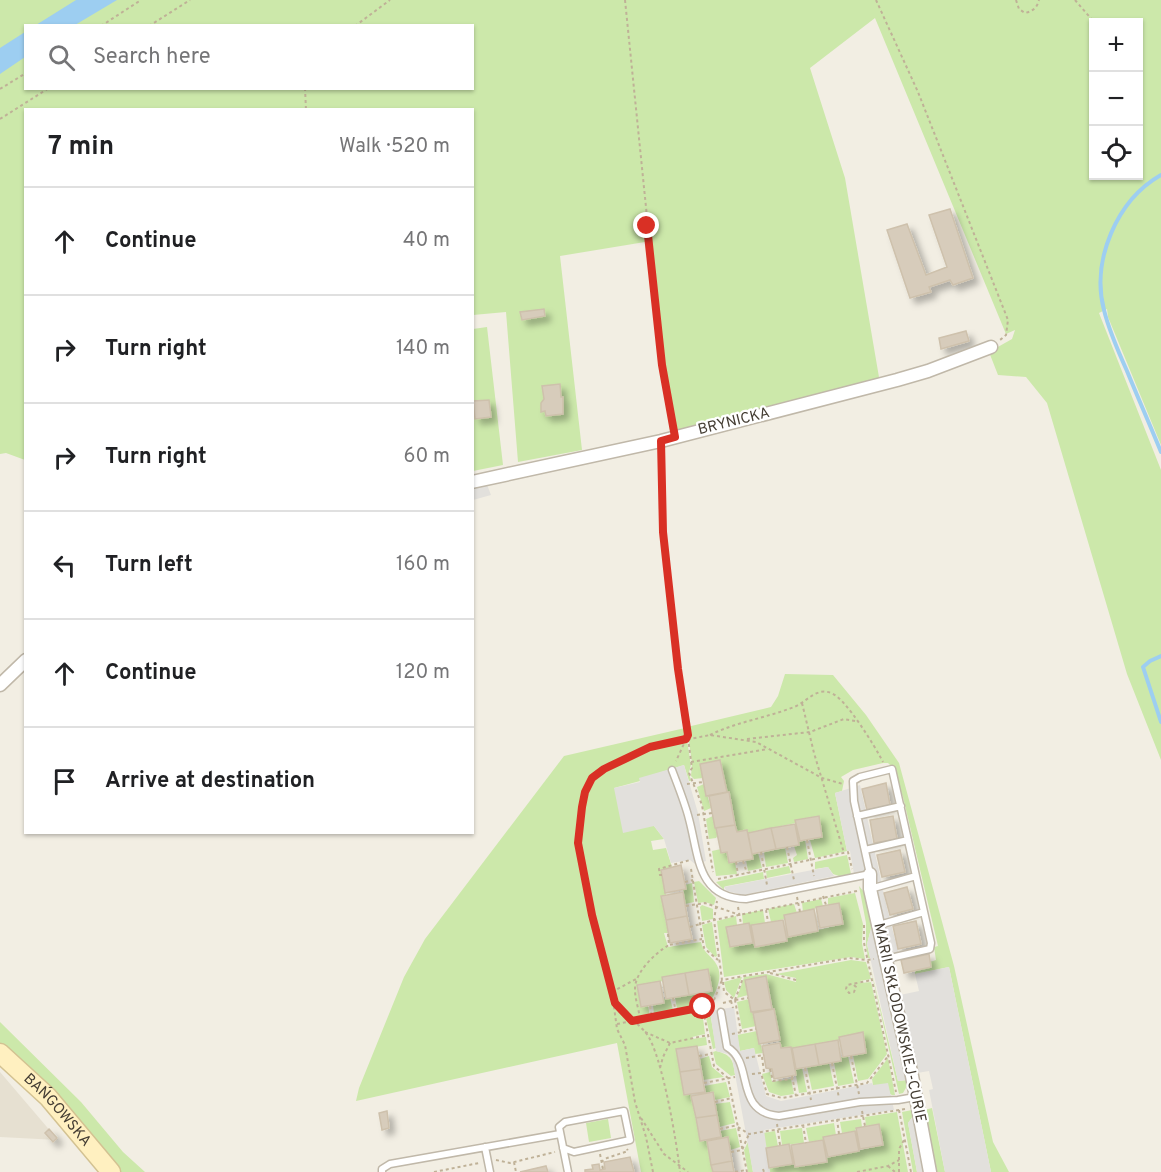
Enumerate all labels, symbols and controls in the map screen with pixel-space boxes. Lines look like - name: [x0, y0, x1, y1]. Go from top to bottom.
- map controls: [1089, 18, 1143, 180]
- button: +: [1089, 18, 1143, 72]
- search box: [24, 24, 474, 90]
- icon: search: [45, 41, 78, 74]
- text: Search here: [93, 44, 211, 71]
- button: −: [1089, 72, 1143, 126]
- button: locate: [1089, 126, 1143, 180]
- text: 7 min: [48, 131, 114, 164]
- text: Walk · 520 m: [339, 134, 450, 160]
- route end: [633, 212, 659, 238]
- icon: ahead: [48, 225, 81, 258]
- text: Continue: [105, 228, 196, 255]
- text: 40 m: [403, 228, 450, 254]
- icon: right: [48, 333, 81, 366]
- text: Turn right: [105, 336, 207, 363]
- text: 140 m: [396, 336, 450, 362]
- street label: BRYNICKA: [696, 404, 772, 440]
- icon: right: [48, 441, 81, 474]
- text: Turn right: [105, 444, 207, 471]
- text: 60 m: [404, 444, 450, 470]
- icon: left: [48, 549, 81, 582]
- text: Turn left: [105, 552, 193, 579]
- text: 160 m: [396, 552, 450, 578]
- icon: ahead: [48, 657, 81, 690]
- text: Continue: [105, 660, 196, 687]
- text: 120 m: [396, 660, 450, 686]
- icon: arrive: [48, 765, 81, 798]
- text: Arrive at destination: [105, 768, 315, 795]
- street label: MARII SKŁODOWSKIEJ-CURIE: [869, 921, 930, 1125]
- route start: [689, 993, 715, 1019]
- street label: BAŃGOWSKA: [19, 1070, 95, 1151]

